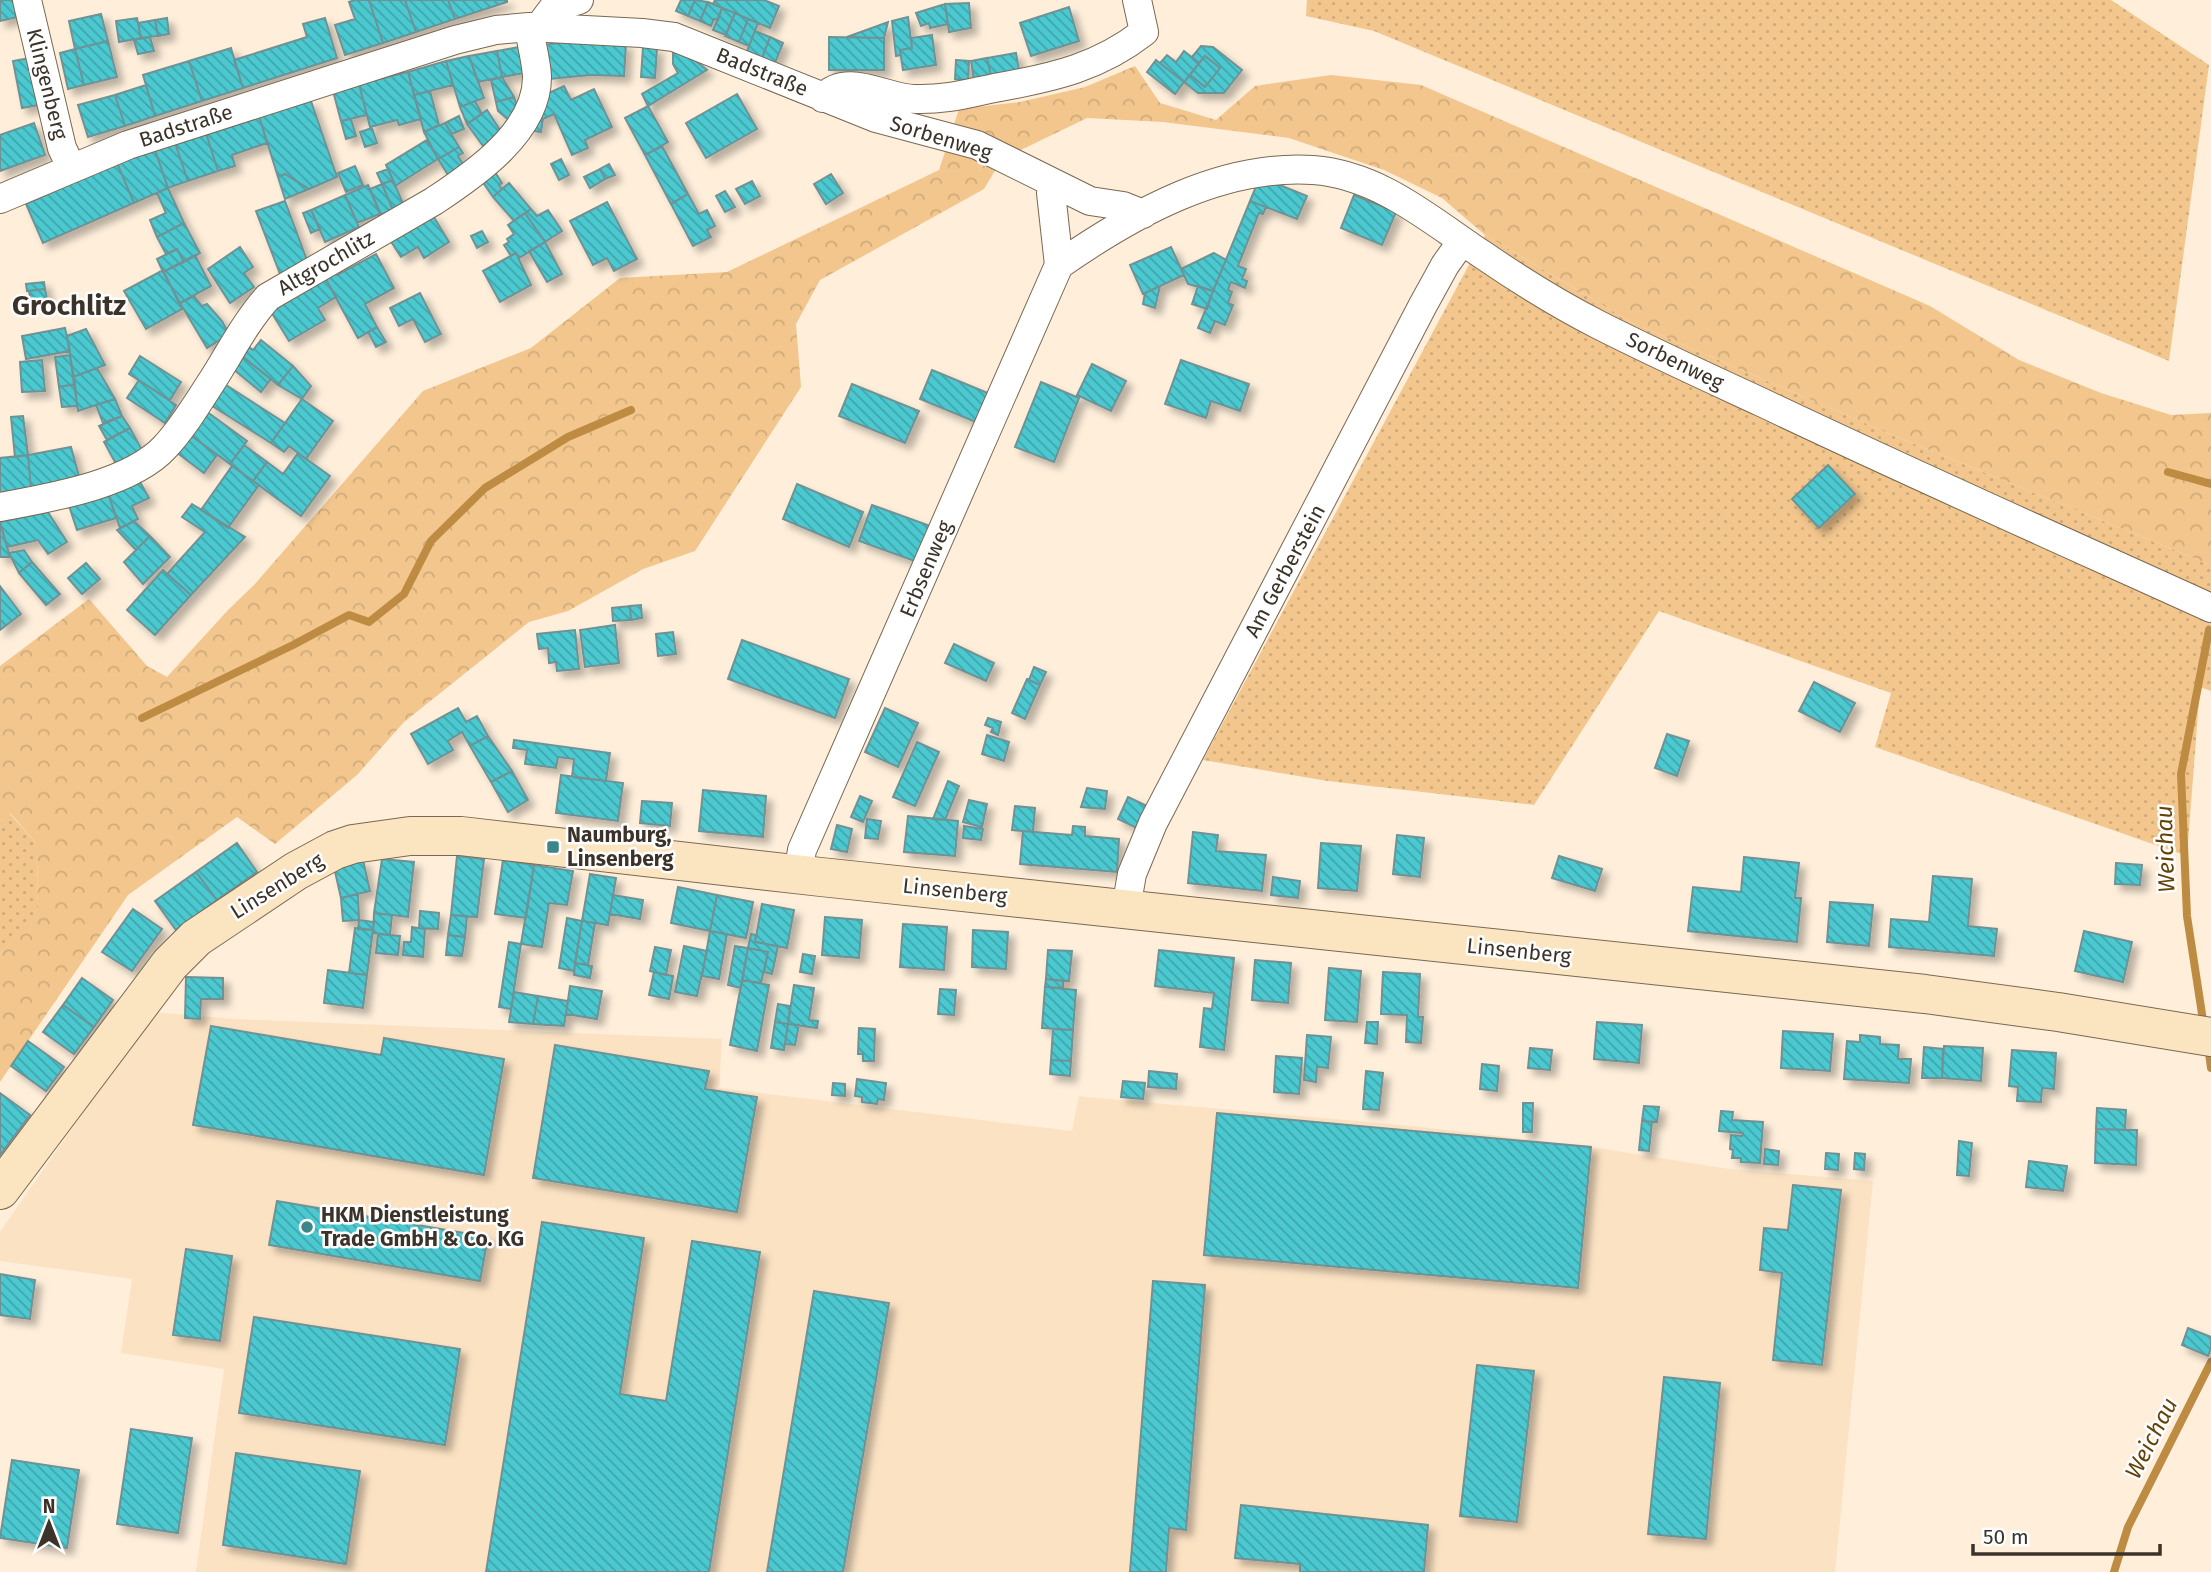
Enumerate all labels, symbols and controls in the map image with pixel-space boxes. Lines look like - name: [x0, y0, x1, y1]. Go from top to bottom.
- street label: Klingenberg: [21, 26, 73, 142]
- street label: Badstraße: [712, 42, 812, 102]
- street label: Badstraße: [136, 99, 236, 153]
- street label: Sorbenweg: [887, 110, 995, 166]
- street label: Altgrochlitz: [273, 225, 379, 301]
- district label: Grochlitz: [12, 289, 126, 322]
- street label: Sorbenweg: [1622, 326, 1728, 396]
- street label: Am Gerberstein: [1239, 500, 1331, 642]
- street label: Erbsenweg: [894, 517, 958, 621]
- water label: Weichau: [2149, 805, 2181, 893]
- place label: Naumburg, Linsenberg: [567, 822, 674, 872]
- marker: Naumburg, Linsenberg: [545, 839, 561, 855]
- street label: Linsenberg: [226, 847, 328, 925]
- street label: Linsenberg: [901, 873, 1009, 909]
- street label: Linsenberg: [1465, 933, 1573, 969]
- place label: HKM Dienstleistung Trade GmbH & Co. KG: [321, 1202, 524, 1252]
- marker: HKM Dienstleistung Trade GmbH & Co. KG: [299, 1219, 315, 1235]
- water label: Weichau: [2119, 1393, 2183, 1483]
- north arrow: [14, 1488, 84, 1558]
- text: N: [43, 1495, 55, 1518]
- scale bar: [1973, 1512, 2160, 1556]
- text: 50 m: [1983, 1524, 2029, 1550]

